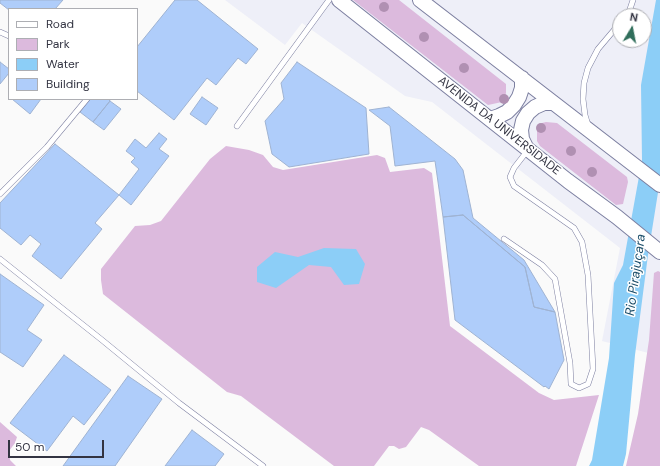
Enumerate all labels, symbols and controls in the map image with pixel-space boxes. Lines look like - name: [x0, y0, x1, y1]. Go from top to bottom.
- legend: [8, 8, 138, 100]
- north arrow: [612, 8, 652, 48]
- text: N: [629, 10, 639, 25]
- text: Road: [46, 16, 74, 32]
- text: Park: [46, 36, 70, 52]
- text: Water: [46, 56, 79, 72]
- street label: AVENIDA DA UNIVERSIDADE: [435, 74, 563, 178]
- text: Building: [46, 76, 90, 92]
- water label: Rio Pirajuçara: [623, 233, 649, 317]
- scale bar: [10, 432, 106, 458]
- text: 50 m: [15, 439, 44, 455]

